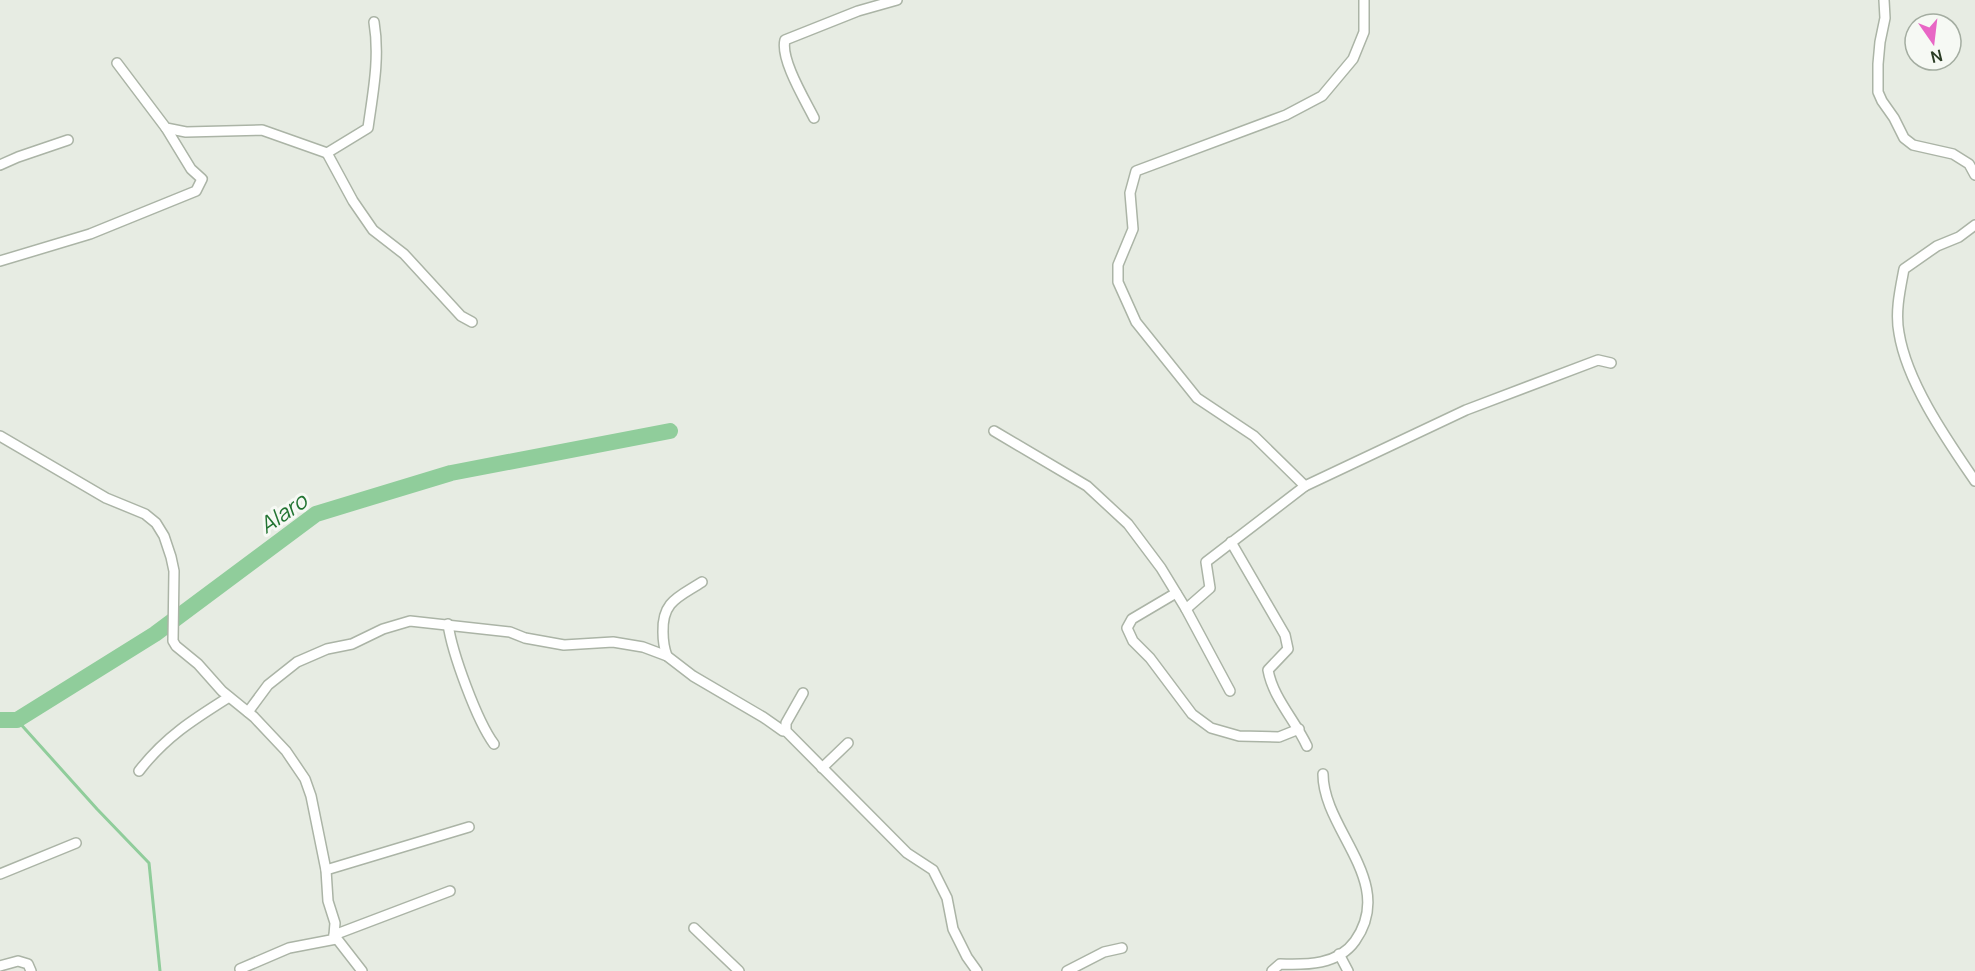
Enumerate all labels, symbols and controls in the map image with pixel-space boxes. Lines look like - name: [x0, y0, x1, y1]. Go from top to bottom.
- north arrow: [1903, 12, 1963, 72]
- text: N: [1928, 44, 1945, 69]
- water label: Alaro: [253, 485, 315, 540]

